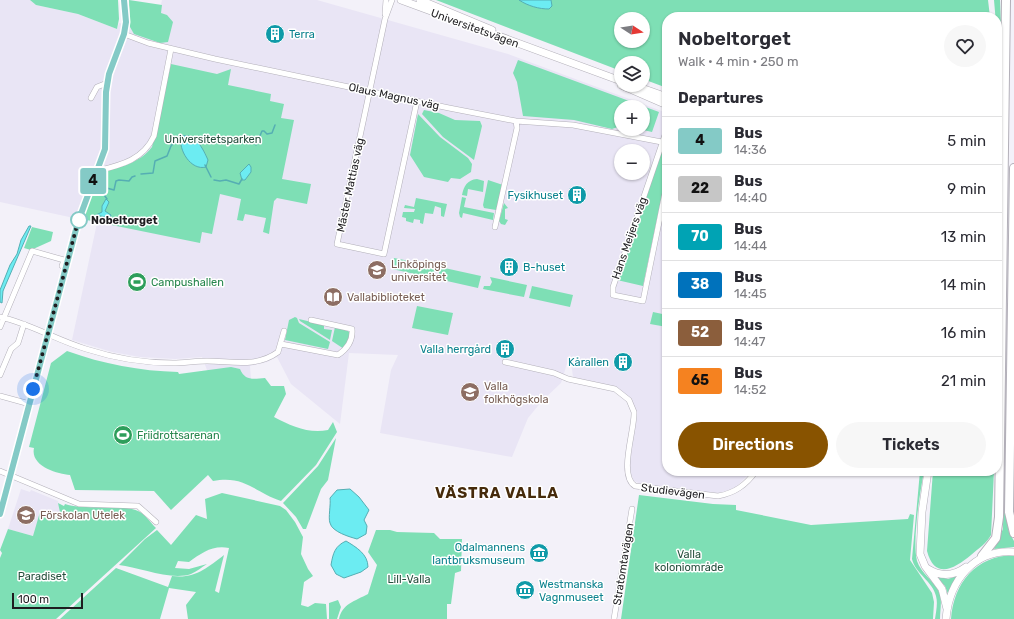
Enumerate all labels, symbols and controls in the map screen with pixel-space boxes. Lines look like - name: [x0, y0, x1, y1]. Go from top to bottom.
- street label: Universitetsvägen: [429, 6, 521, 50]
- north arrow: [614, 12, 650, 48]
- map controls: [614, 12, 650, 180]
- building icon: Terra: [264, 23, 286, 45]
- button: heart: [944, 25, 986, 67]
- text: Nobeltorget: [678, 27, 791, 50]
- place label: Terra: [289, 28, 315, 41]
- text: Walk · 4 min · 250 m: [678, 54, 799, 69]
- button: layers: [614, 56, 650, 92]
- street label: Olaus Magnus väg: [347, 81, 440, 112]
- text: Departures: [678, 89, 763, 107]
- button: +: [614, 100, 650, 136]
- text: Bus: [734, 124, 762, 142]
- text: 4: [695, 132, 705, 149]
- text: 5 min: [947, 132, 986, 150]
- park label: Universitetsparken: [165, 133, 261, 146]
- street label: Mäster Mattias väg: [334, 137, 367, 233]
- text: 14:36: [734, 142, 767, 157]
- button: −: [614, 144, 650, 180]
- line badge: 4: [80, 168, 106, 194]
- text: 4: [88, 172, 98, 189]
- text: Bus: [734, 172, 762, 190]
- text: 22: [691, 180, 709, 197]
- text: 9 min: [947, 180, 986, 198]
- building icon: Fysikhuset: [566, 184, 588, 206]
- place label: Fysikhuset: [508, 189, 564, 202]
- text: 14:40: [734, 190, 767, 205]
- street label: Hans Meijers väg: [609, 195, 650, 281]
- marker: Nobeltorget: [70, 211, 88, 229]
- place label: Nobeltorget: [91, 214, 158, 227]
- text: Bus: [734, 220, 762, 238]
- text: 70: [691, 228, 709, 245]
- text: 13 min: [941, 228, 986, 246]
- text: 14:44: [734, 238, 767, 253]
- building icon: B-huset: [498, 256, 520, 278]
- place label: Linköpings universitet: [391, 258, 447, 284]
- school or university icon: Linköpings universitet: [366, 259, 388, 281]
- place label: B-huset: [523, 261, 566, 274]
- text: Bus: [734, 268, 762, 286]
- sports icon: Campushallen: [126, 271, 148, 293]
- place label: Campushallen: [151, 276, 224, 289]
- text: 38: [691, 276, 709, 293]
- text: 14 min: [941, 276, 986, 294]
- library icon: Vallabiblioteket: [322, 286, 344, 308]
- text: 14:45: [734, 286, 767, 301]
- place label: Vallabiblioteket: [347, 291, 425, 304]
- text: Bus: [734, 316, 762, 334]
- text: 52: [691, 324, 709, 341]
- text: 16 min: [941, 324, 986, 342]
- text: 14:47: [734, 334, 765, 349]
- building icon: Valla herrgård: [494, 338, 516, 360]
- place label: Valla herrgård: [420, 343, 491, 356]
- building icon: Kårallen: [612, 351, 634, 373]
- place label: Kårallen: [568, 356, 609, 369]
- text: Bus: [734, 364, 762, 382]
- text: 65: [691, 372, 709, 389]
- text: 21 min: [941, 372, 986, 390]
- your location: [23, 379, 43, 399]
- place label: Valla folkhögskola: [484, 380, 548, 406]
- school or university icon: Valla folkhögskola: [459, 381, 481, 403]
- text: 14:52: [734, 382, 766, 397]
- button: Directions: [678, 422, 828, 468]
- button: Tickets: [836, 422, 986, 468]
- sports icon: Friidrottsarenan: [112, 424, 134, 446]
- place label: Friidrottsarenan: [137, 429, 220, 442]
- street label: Studievägen: [640, 481, 706, 502]
- district label: VÄSTRA VALLA: [435, 484, 559, 502]
- school or university icon: Förskolan Utelek: [15, 504, 37, 526]
- place label: Förskolan Utelek: [40, 509, 125, 522]
- street label: Stratomtavägen: [611, 522, 636, 606]
- place label: Odalmannens lantbruksmuseum: [432, 541, 525, 567]
- museum icon: Odalmannens lantbruksmuseum: [528, 542, 550, 564]
- park label: Valla koloniområde: [655, 548, 724, 574]
- park label: Paradiset: [18, 570, 67, 583]
- park label: Lill-Valla: [387, 573, 431, 586]
- place label: Westmanska Vagnmuseet: [539, 578, 604, 604]
- museum icon: Westmanska Vagnmuseet: [514, 579, 536, 601]
- scale bar: [12, 591, 83, 610]
- text: 100 m: [18, 593, 49, 606]

